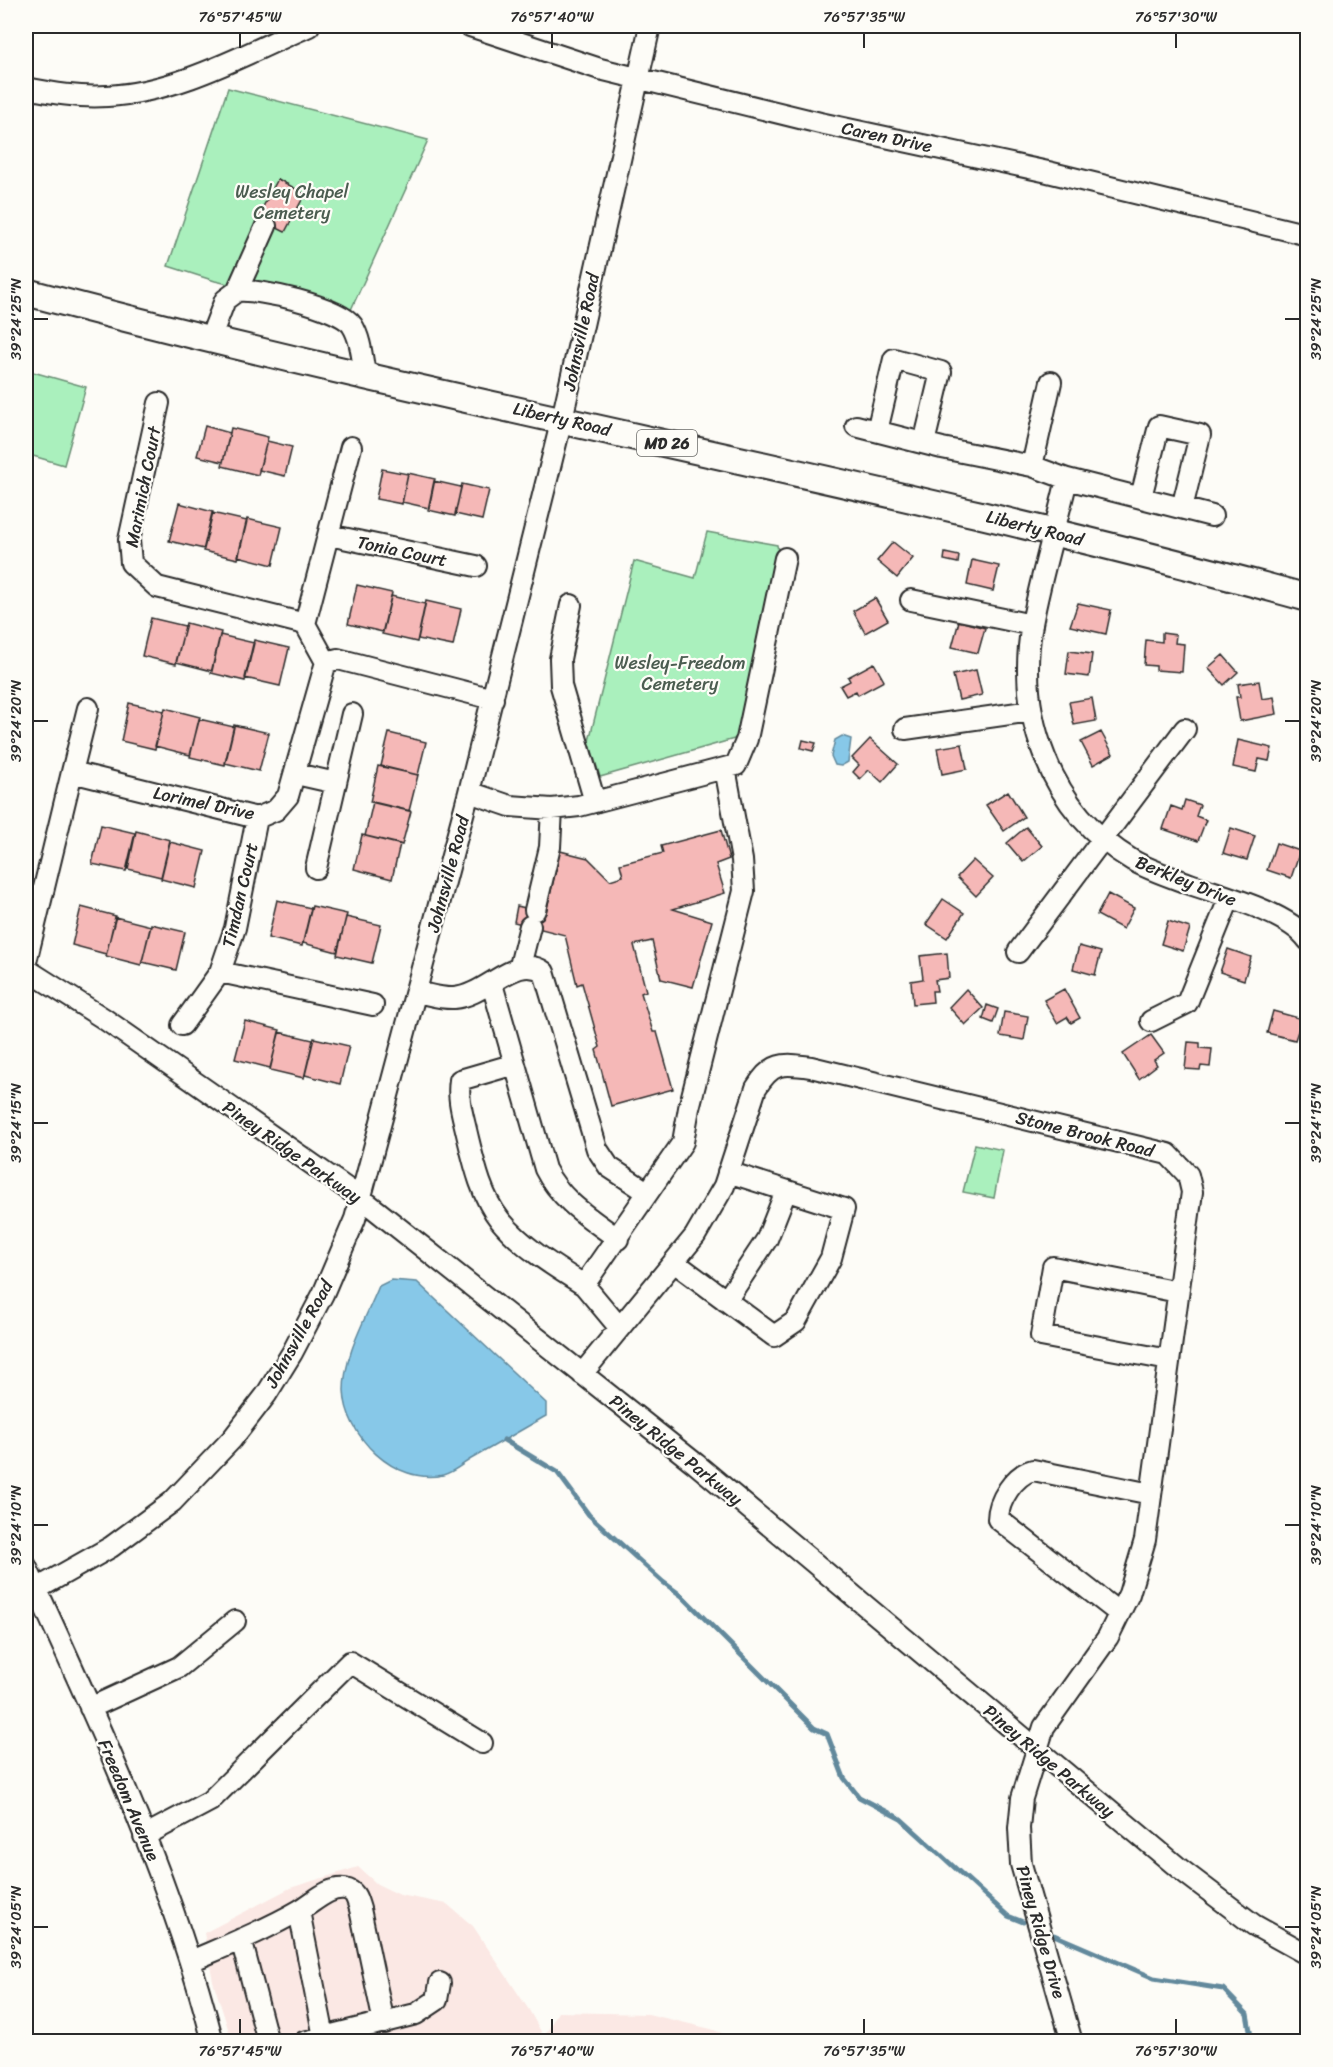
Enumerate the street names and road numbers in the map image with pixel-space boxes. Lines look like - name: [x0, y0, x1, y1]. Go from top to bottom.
- street label: Caren Drive: [839, 112, 935, 162]
- street label: Johnsville Road: [553, 269, 609, 395]
- street label: Liberty Road: [510, 392, 616, 446]
- street label: Marimich Court: [116, 423, 171, 550]
- road number: MD 26: [637, 430, 697, 456]
- street label: Liberty Road: [983, 500, 1089, 556]
- street label: Tonia Court: [354, 526, 450, 576]
- street label: Lorimel Drive: [150, 777, 258, 829]
- street label: Johnsville Road: [417, 811, 479, 937]
- street label: Timdan Court: [212, 839, 268, 951]
- street label: Berkley Drive: [1131, 846, 1241, 916]
- street label: Piney Ridge Parkway: [215, 1092, 369, 1213]
- street label: Stone Brook Road: [1012, 1101, 1159, 1167]
- street label: Johnsville Road: [256, 1273, 343, 1395]
- street label: Piney Ridge Parkway: [602, 1386, 750, 1515]
- street label: Piney Ridge Parkway: [976, 1696, 1123, 1827]
- street label: Freedom Avenue: [89, 1734, 169, 1866]
- street label: Piney Ridge Drive: [1007, 1862, 1075, 2003]

